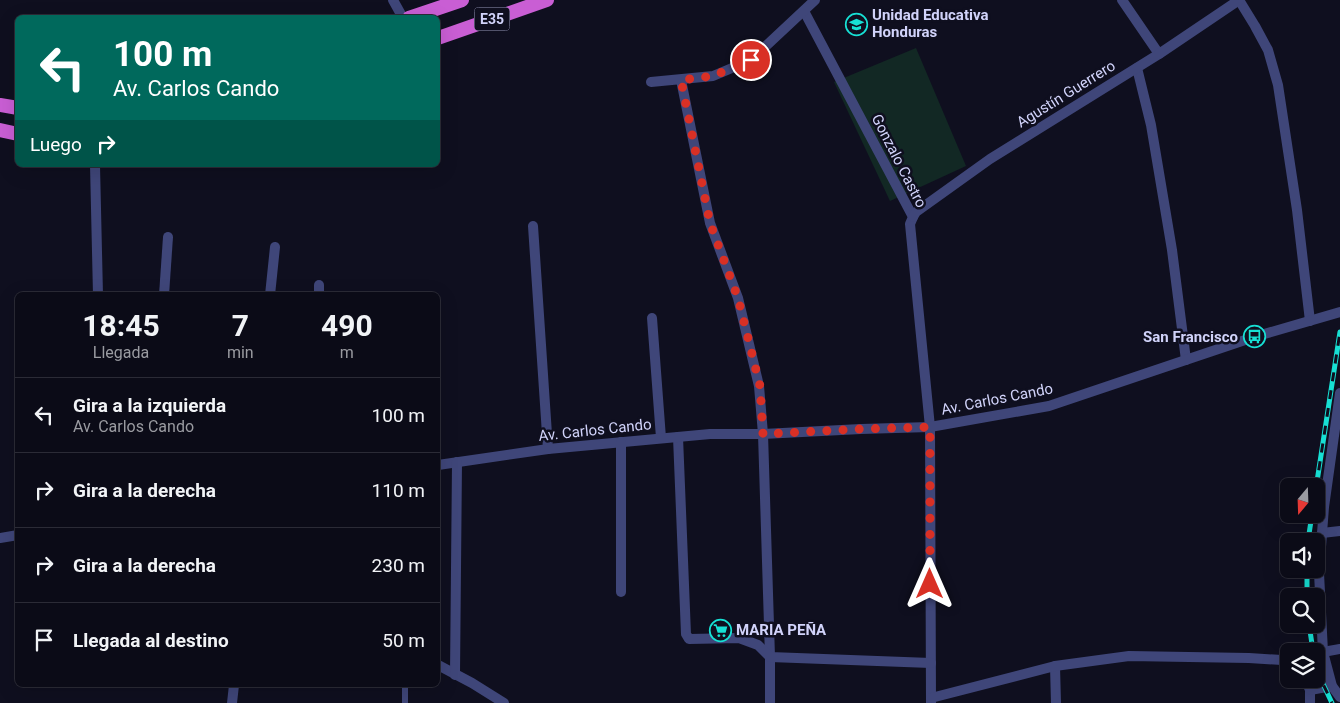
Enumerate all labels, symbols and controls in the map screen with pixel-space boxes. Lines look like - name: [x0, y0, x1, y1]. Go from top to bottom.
- place label: Unidad Educativa Honduras: [872, 6, 988, 41]
- road number: E35: [474, 8, 510, 30]
- school or university icon: Unidad Educativa Honduras: [844, 12, 868, 36]
- text: 100 m: [113, 34, 212, 75]
- icon: left: [30, 35, 95, 100]
- pin: [730, 39, 772, 81]
- icon: arrive: [737, 46, 765, 74]
- street label: Agustín Guerrero: [1013, 56, 1119, 132]
- text: Av. Carlos Cando: [113, 76, 279, 101]
- street label: Gonzalo Castro: [868, 111, 930, 211]
- icon: right: [92, 130, 120, 158]
- text: Luego: [30, 133, 82, 156]
- text: 18:45: [82, 308, 160, 343]
- text: 7: [232, 308, 249, 343]
- text: 490: [321, 308, 373, 343]
- bus stop icon: San Francisco: [1242, 325, 1266, 349]
- place label: San Francisco: [1143, 328, 1238, 346]
- text: Llegada: [93, 343, 149, 362]
- text: min: [227, 343, 254, 362]
- text: m: [340, 343, 354, 362]
- street label: Av. Carlos Cando: [940, 379, 1054, 419]
- text: Gira a la izquierda: [73, 394, 226, 417]
- icon: left: [30, 401, 58, 429]
- text: 100 m: [372, 404, 425, 427]
- street label: Av. Carlos Cando: [538, 415, 652, 445]
- text: Av. Carlos Cando: [73, 417, 194, 436]
- icon: right: [30, 476, 58, 504]
- north arrow: [1280, 478, 1325, 522]
- map controls: [1280, 478, 1325, 688]
- text: Gira a la derecha: [73, 479, 216, 502]
- text: 110 m: [372, 479, 425, 502]
- button: sound: [1280, 533, 1325, 578]
- icon: right: [30, 551, 58, 579]
- text: Gira a la derecha: [73, 554, 216, 577]
- text: 230 m: [372, 554, 425, 577]
- position arrow: [903, 557, 955, 609]
- button: search: [1280, 588, 1325, 633]
- supermarket icon: MARIA PEÑA: [708, 618, 732, 642]
- place label: MARIA PEÑA: [736, 621, 827, 639]
- icon: arrive: [30, 626, 58, 654]
- text: Llegada al destino: [73, 629, 229, 652]
- text: 50 m: [382, 629, 425, 652]
- button: layers: [1280, 643, 1325, 688]

